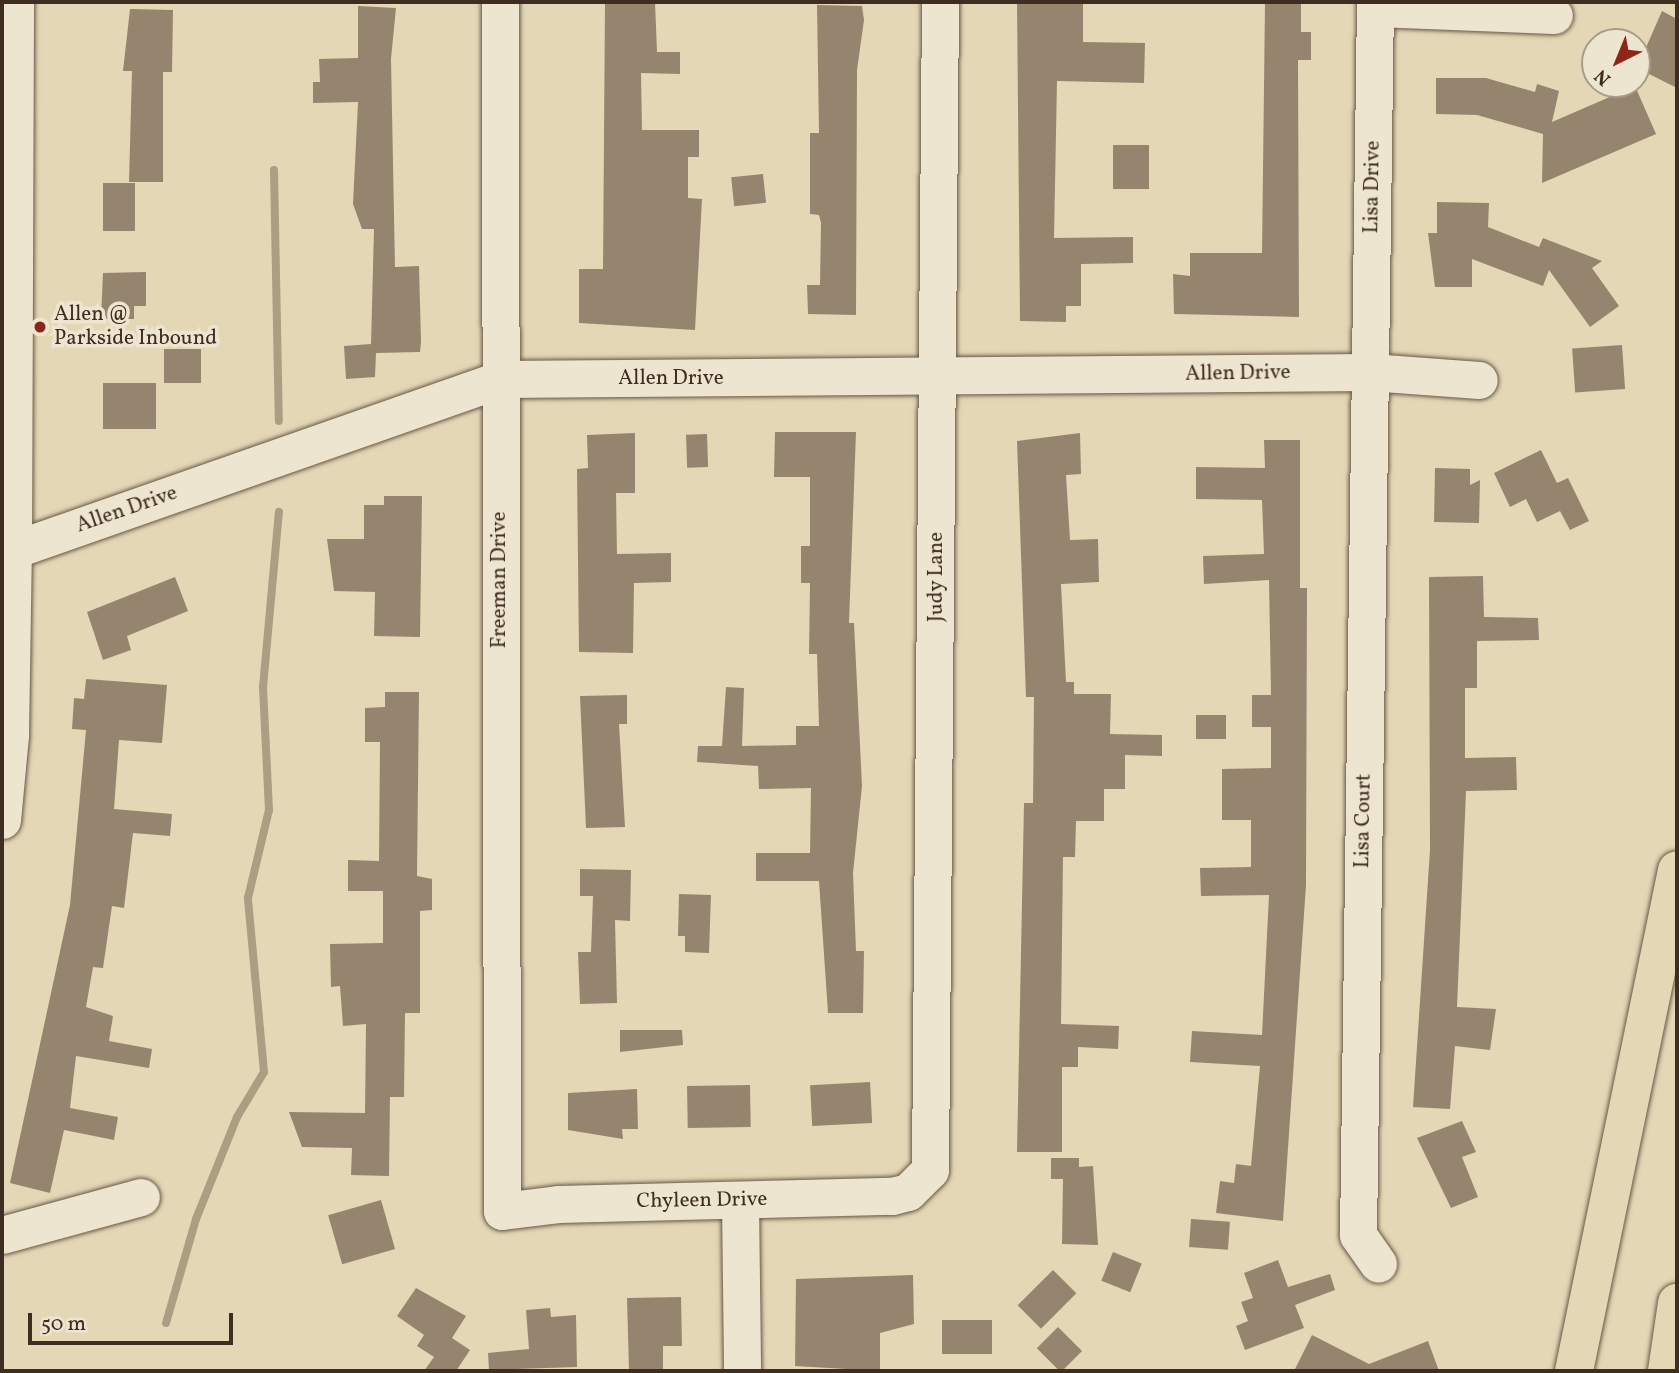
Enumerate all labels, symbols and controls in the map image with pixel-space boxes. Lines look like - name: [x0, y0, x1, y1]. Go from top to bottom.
- north arrow: [1581, 28, 1651, 98]
- text: N: [1589, 63, 1617, 91]
- street label: Lisa Drive: [1360, 140, 1386, 234]
- place label: Allen @ Parkside Inbound: [54, 302, 217, 352]
- marker: Allen @ Parkside Inbound: [32, 319, 48, 335]
- street label: Allen Drive: [1185, 360, 1291, 388]
- street label: Allen Drive: [618, 366, 724, 392]
- street label: Allen Drive: [73, 481, 181, 539]
- street label: Freeman Drive: [487, 512, 513, 648]
- street label: Judy Lane: [924, 532, 950, 622]
- street label: Lisa Court: [1351, 773, 1377, 869]
- street label: Chyleen Drive: [636, 1187, 768, 1215]
- scale bar: [32, 1300, 236, 1344]
- text: 50 m: [41, 1310, 86, 1339]

